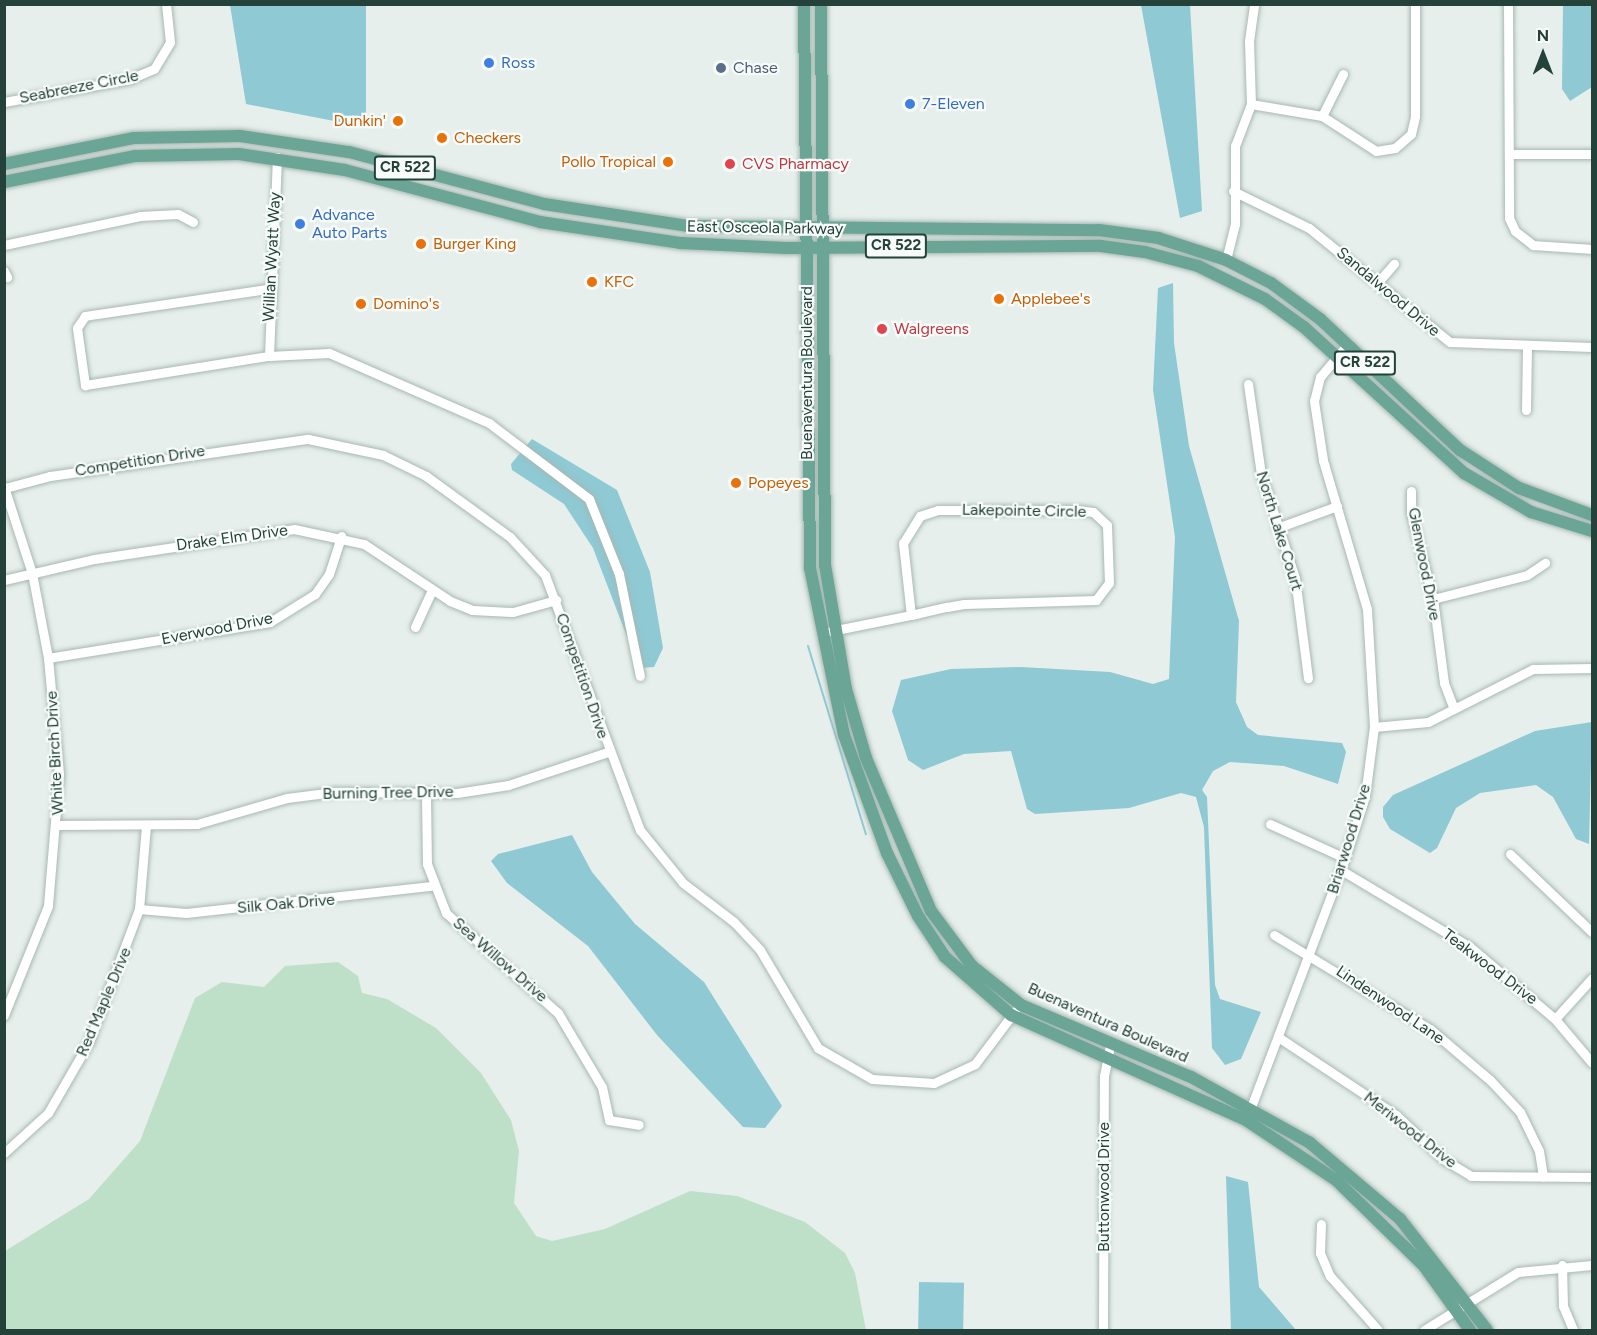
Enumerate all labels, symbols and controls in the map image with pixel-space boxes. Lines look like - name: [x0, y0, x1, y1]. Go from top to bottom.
- north arrow: [1513, 24, 1573, 84]
- text: N: [1537, 26, 1549, 45]
- place label: Ross: [501, 53, 535, 73]
- marker: Ross: [482, 56, 496, 70]
- place label: Chase: [733, 58, 778, 78]
- marker: Chase: [714, 61, 728, 75]
- street label: Seabreeze Circle: [18, 66, 140, 108]
- place label: 7-Eleven: [922, 94, 985, 114]
- marker: 7-Eleven: [903, 97, 917, 111]
- place label: Dunkin': [334, 111, 386, 131]
- marker: Dunkin': [391, 114, 405, 128]
- place label: Checkers: [454, 128, 521, 148]
- marker: Checkers: [435, 131, 449, 145]
- place label: Pollo Tropical: [561, 152, 656, 172]
- place label: CVS Pharmacy: [742, 154, 849, 174]
- marker: Pollo Tropical: [661, 155, 675, 169]
- road number: CR 522: [374, 156, 436, 180]
- marker: CVS Pharmacy: [723, 157, 737, 171]
- street label: Willian Wyatt Way: [259, 192, 285, 322]
- place label: Advance Auto Parts: [312, 205, 387, 243]
- marker: Advance Auto Parts: [293, 217, 307, 231]
- street label: East Osceola Parkway: [687, 217, 843, 239]
- place label: Burger King: [433, 234, 516, 254]
- road number: CR 522: [864, 234, 928, 258]
- marker: Burger King: [414, 237, 428, 251]
- street label: Sandalwood Drive: [1332, 243, 1444, 341]
- place label: KFC: [604, 272, 634, 292]
- marker: KFC: [585, 275, 599, 289]
- street label: Buenaventura Boulevard: [797, 286, 817, 460]
- place label: Applebee's: [1011, 289, 1091, 309]
- marker: Applebee's: [992, 292, 1006, 306]
- place label: Domino's: [373, 294, 439, 314]
- marker: Domino's: [354, 297, 368, 311]
- place label: Walgreens: [894, 319, 969, 339]
- marker: Walgreens: [875, 322, 889, 336]
- road number: CR 522: [1334, 351, 1396, 375]
- street label: Competition Drive: [74, 441, 206, 481]
- street label: North Lake Court: [1252, 469, 1306, 593]
- place label: Popeyes: [748, 473, 809, 493]
- marker: Popeyes: [729, 476, 743, 490]
- street label: Lakepointe Circle: [962, 500, 1086, 522]
- street label: Glenwood Drive: [1404, 506, 1444, 622]
- street label: Drake Elm Drive: [175, 521, 289, 555]
- street label: Everwood Drive: [160, 609, 274, 649]
- street label: Competition Drive: [552, 611, 612, 741]
- street label: White Birch Drive: [42, 691, 68, 815]
- street label: Burning Tree Drive: [322, 782, 454, 804]
- street label: Briarwood Drive: [1323, 782, 1375, 896]
- street label: Silk Oak Drive: [236, 890, 336, 918]
- street label: Sea Willow Drive: [449, 914, 551, 1006]
- street label: Teakwood Drive: [1439, 925, 1541, 1009]
- street label: Red Maple Drive: [72, 945, 136, 1059]
- street label: Lindenwood Lane: [1332, 962, 1448, 1048]
- street label: Buenaventura Boulevard: [1025, 979, 1191, 1067]
- street label: Meriwood Drive: [1360, 1088, 1460, 1172]
- street label: Buttonwood Drive: [1094, 1122, 1114, 1252]

